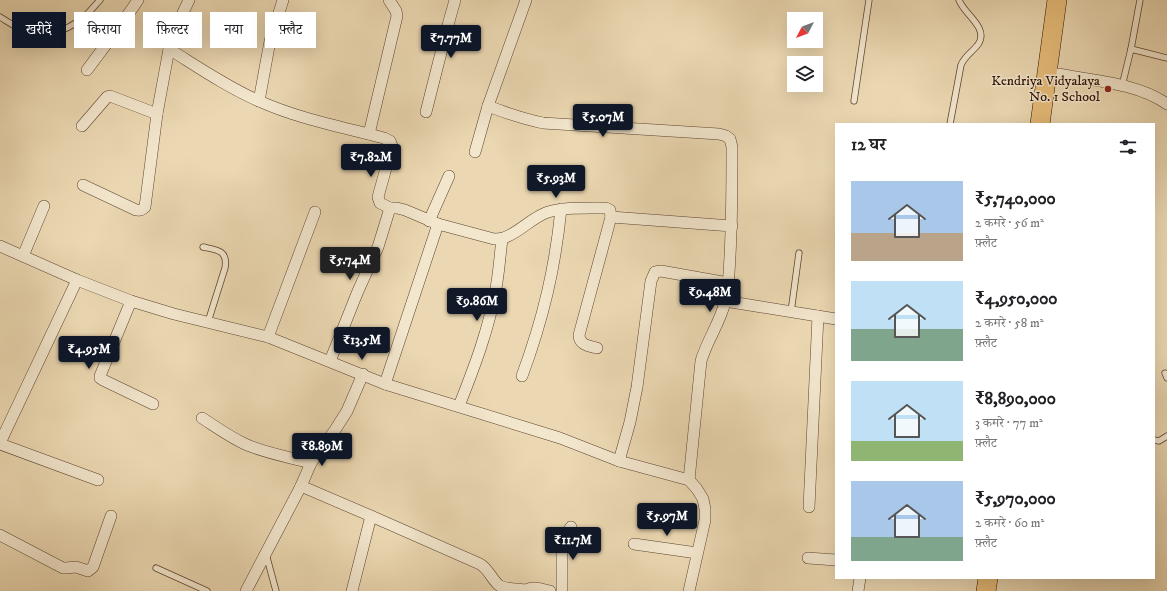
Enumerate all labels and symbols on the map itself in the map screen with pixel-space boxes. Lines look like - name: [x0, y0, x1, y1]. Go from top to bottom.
- north arrow: [787, 12, 823, 48]
- pin: ₹7.77M: [418, 25, 484, 59]
- place label: Kendriya Vidyalaya No. 1 School: [991, 72, 1101, 106]
- marker: Kendriya Vidyalaya No. 1 School: [1103, 84, 1113, 94]
- pin: ₹5.07M: [570, 104, 636, 138]
- pin: ₹7.82M: [338, 144, 404, 178]
- pin: ₹5.93M: [523, 165, 589, 199]
- pin: ₹5.74M: [317, 247, 383, 281]
- pin: ₹9.48M: [677, 279, 743, 313]
- pin: ₹9.86M: [444, 288, 510, 322]
- pin: ₹13.5M: [329, 327, 395, 361]
- pin: ₹4.95M: [56, 336, 122, 370]
- pin: ₹8.89M: [289, 433, 355, 467]
- pin: ₹5.97M: [634, 503, 700, 537]
- pin: ₹11.7M: [540, 527, 606, 561]

